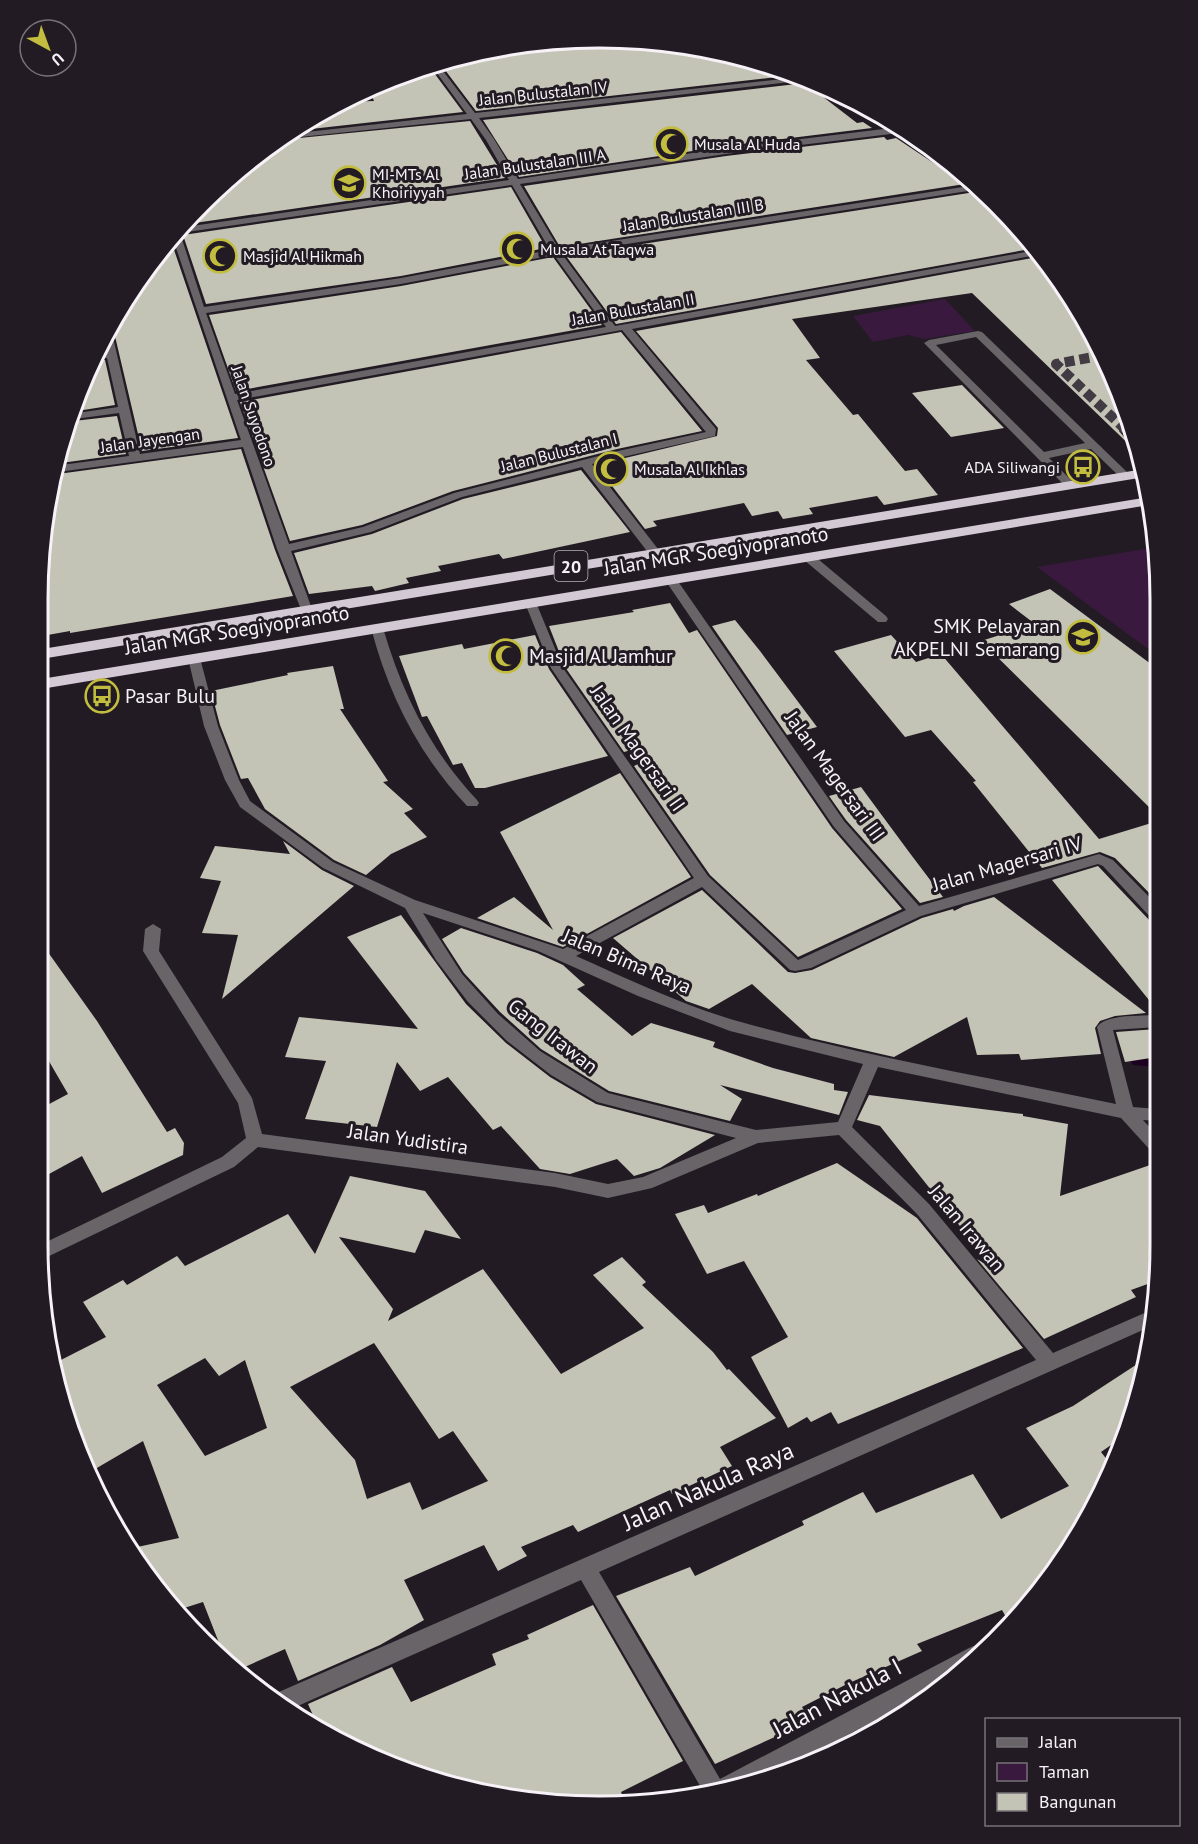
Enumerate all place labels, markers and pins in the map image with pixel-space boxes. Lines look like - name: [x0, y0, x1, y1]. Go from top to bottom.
- mosque icon: Musala Al Huda: [653, 126, 689, 162]
- place label: Musala Al Huda: [694, 134, 801, 154]
- place label: MI-MTs Al Khoiriyyah: [372, 164, 445, 202]
- school or university icon: MI-MTs Al Khoiriyyah: [331, 165, 367, 201]
- mosque icon: Musala At Taqwa: [499, 231, 535, 267]
- mosque icon: Masjid Al Hikmah: [202, 238, 238, 274]
- place label: Musala At Taqwa: [540, 239, 654, 259]
- place label: Masjid Al Hikmah: [243, 246, 362, 266]
- bus stop icon: ADA Siliwangi: [1065, 449, 1101, 485]
- mosque icon: Musala Al Ikhlas: [593, 451, 629, 487]
- place label: ADA Siliwangi: [965, 457, 1060, 477]
- place label: Musala Al Ikhlas: [634, 459, 745, 479]
- place label: SMK Pelayaran AKPELNI Semarang: [894, 613, 1060, 662]
- school or university icon: SMK Pelayaran AKPELNI Semarang: [1065, 619, 1101, 655]
- mosque icon: Masjid Al Jamhur: [488, 638, 524, 674]
- place label: Masjid Al Jamhur: [529, 643, 673, 669]
- bus stop icon: Pasar Bulu: [84, 678, 120, 714]
- place label: Pasar Bulu: [125, 683, 215, 709]

